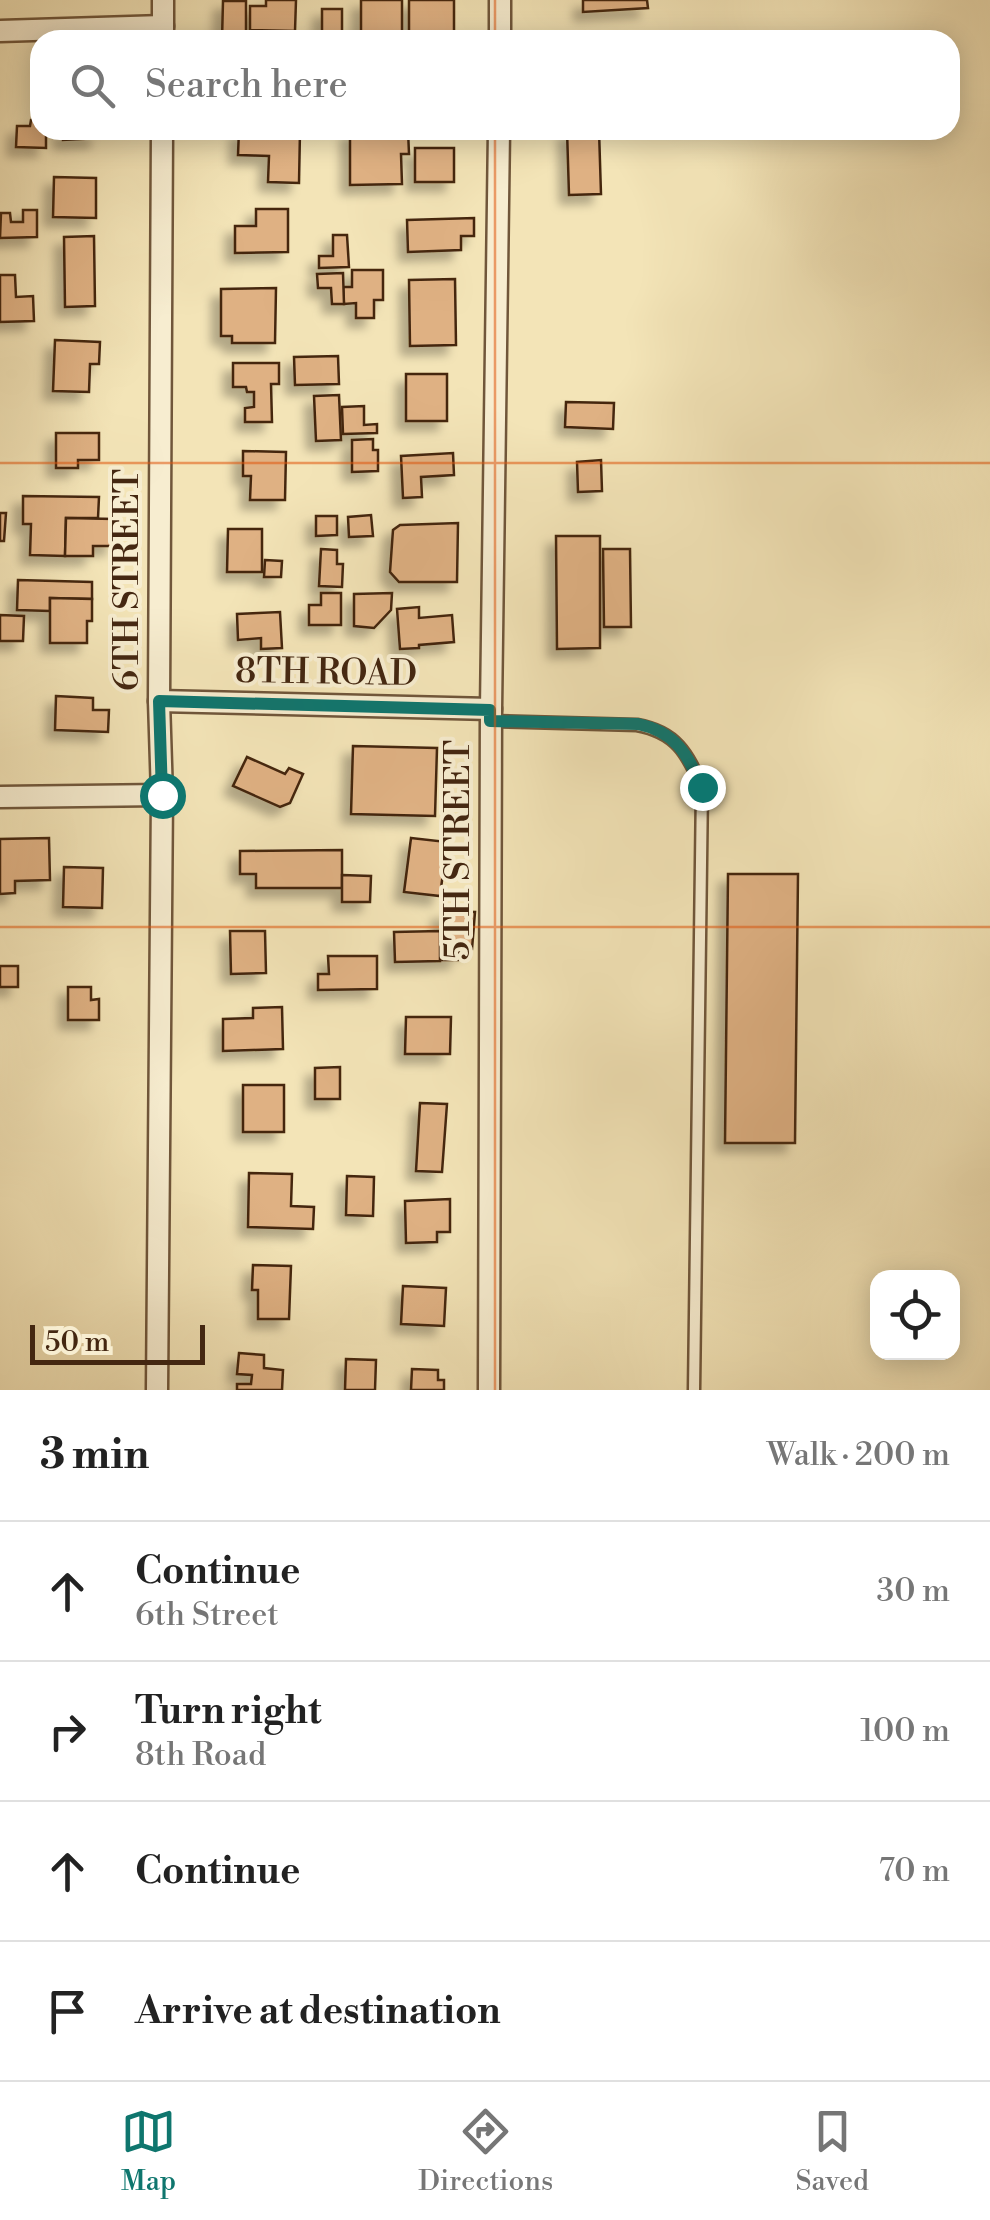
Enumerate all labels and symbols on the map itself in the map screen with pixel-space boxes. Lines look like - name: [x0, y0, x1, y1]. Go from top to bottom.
- street label: 6TH STREET: [106, 469, 149, 691]
- street label: 8TH ROAD: [235, 650, 417, 696]
- street label: 5TH STREET: [437, 740, 480, 960]
- route end: [680, 765, 726, 811]
- route start: [140, 773, 186, 819]
- scale bar: [30, 1320, 205, 1364]

